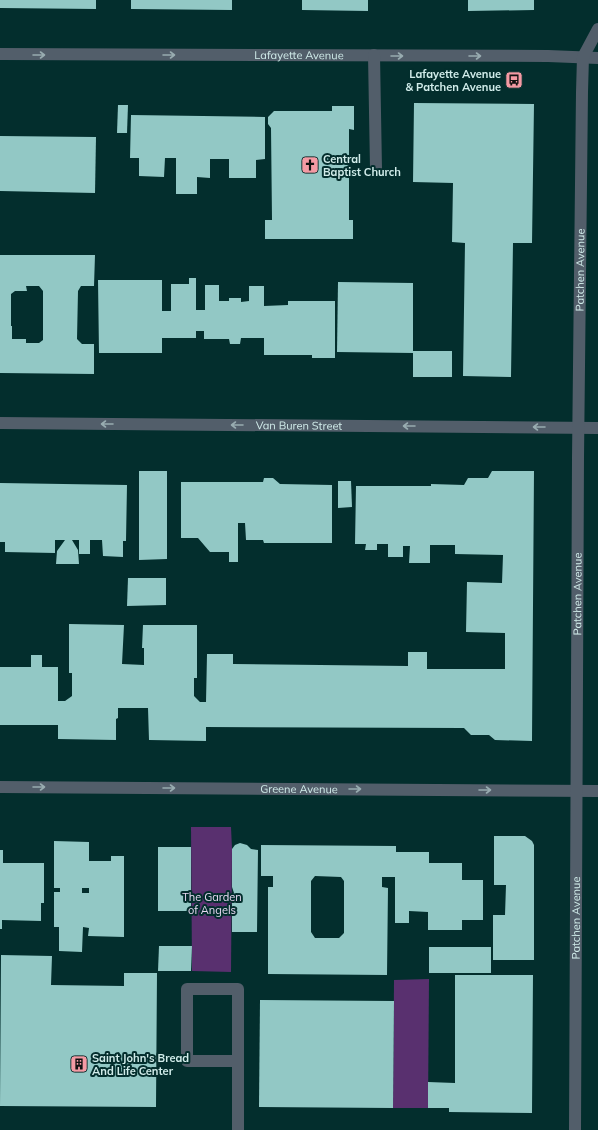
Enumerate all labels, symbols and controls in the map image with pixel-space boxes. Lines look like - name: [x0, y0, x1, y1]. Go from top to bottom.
- street label: Lafayette Avenue: [254, 48, 344, 62]
- one-way arrow: [32, 51, 45, 58]
- one-way arrow: [162, 51, 175, 59]
- one-way arrow: [390, 52, 403, 60]
- one-way arrow: [468, 52, 481, 60]
- place label: Lafayette Avenue & Patchen Avenue: [405, 67, 501, 94]
- bus stop icon: Lafayette Avenue & Patchen Avenue: [504, 70, 524, 90]
- place label: Central Baptist Church: [323, 152, 401, 179]
- church icon: Central Baptist Church: [300, 155, 320, 175]
- street label: Patchen Avenue: [573, 228, 588, 312]
- street label: Van Buren Street: [256, 418, 342, 433]
- one-way arrow: [101, 420, 114, 428]
- one-way arrow: [231, 421, 244, 429]
- one-way arrow: [403, 422, 416, 430]
- one-way arrow: [533, 423, 546, 431]
- street label: Patchen Avenue: [570, 553, 585, 635]
- street label: Greene Avenue: [260, 782, 338, 796]
- one-way arrow: [32, 783, 45, 791]
- one-way arrow: [162, 784, 175, 792]
- one-way arrow: [348, 785, 361, 793]
- one-way arrow: [478, 786, 491, 794]
- street label: Patchen Avenue: [569, 877, 583, 959]
- park label: The Garden of Angels: [182, 890, 242, 917]
- place label: Saint John's Bread And Life Center: [92, 1051, 189, 1078]
- building icon: Saint John's Bread And Life Center: [69, 1054, 89, 1074]

